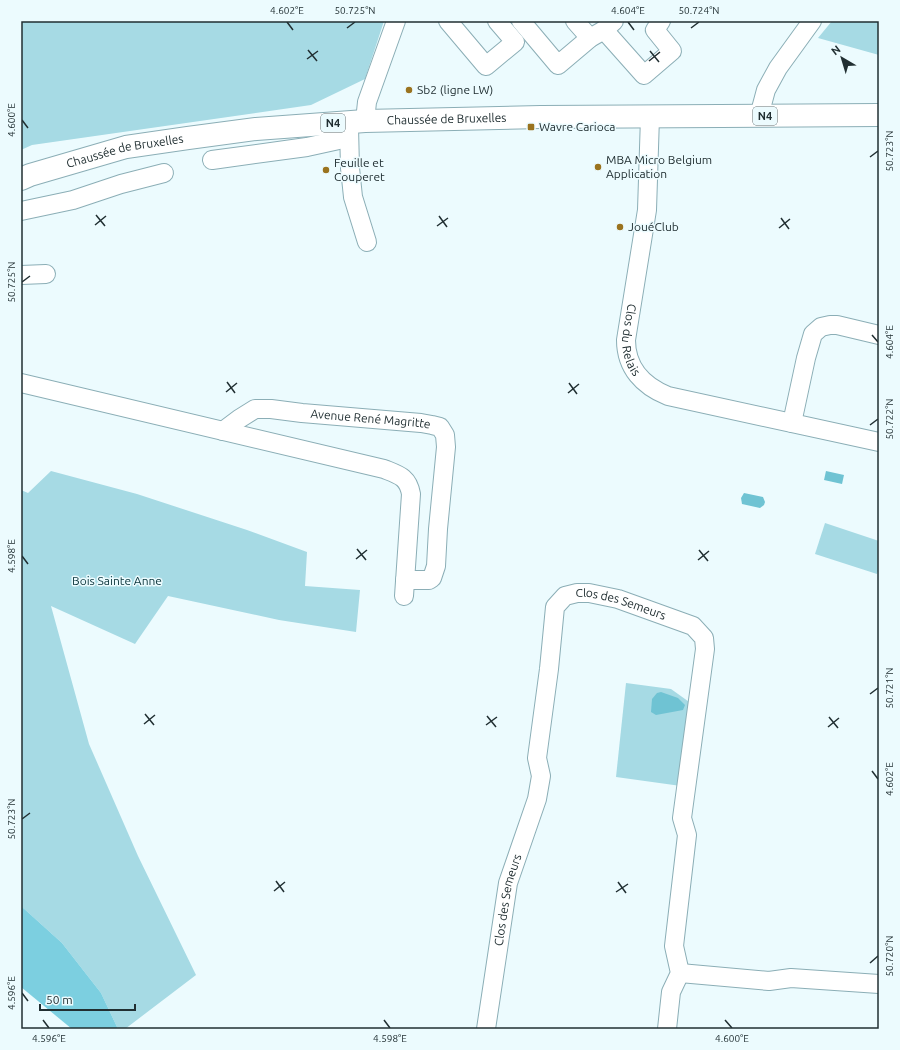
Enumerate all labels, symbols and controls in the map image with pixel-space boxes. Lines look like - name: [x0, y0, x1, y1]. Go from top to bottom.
- text: 4.602°E: [270, 5, 304, 16]
- text: 50.725°N: [334, 5, 376, 16]
- text: 4.604°E: [611, 5, 645, 16]
- text: 50.724°N: [678, 5, 720, 16]
- north arrow: [822, 38, 862, 78]
- text: N: [829, 43, 843, 57]
- place label: Sb2 (ligne LW): [417, 83, 493, 97]
- marker: Sb2 (ligne LW): [404, 85, 414, 95]
- text: 4.600°E: [6, 103, 17, 137]
- road number: N4: [753, 107, 777, 125]
- street label: Chaussée de Bruxelles: [387, 111, 507, 127]
- road number: N4: [321, 114, 345, 132]
- place label: Wavre Carioca: [539, 120, 616, 133]
- marker: Wavre Carioca: [526, 122, 536, 132]
- text: 50.723°N: [884, 130, 895, 172]
- street label: Chaussée de Bruxelles: [65, 132, 184, 170]
- place label: MBA Micro Belgium Application: [606, 153, 712, 180]
- place label: Feuille et Couperet: [334, 156, 385, 183]
- marker: MBA Micro Belgium Application: [593, 162, 603, 172]
- marker: Feuille et Couperet: [321, 165, 331, 175]
- place label: JouéClub: [628, 220, 679, 233]
- marker: JouéClub: [615, 222, 625, 232]
- text: 50.725°N: [6, 261, 17, 303]
- street label: Clos du Relais: [620, 303, 643, 378]
- text: 4.604°E: [884, 325, 895, 359]
- text: 50.722°N: [884, 398, 895, 440]
- street label: Avenue René Magritte: [310, 407, 432, 431]
- text: 4.598°E: [6, 539, 17, 573]
- park label: Bois Sainte Anne: [72, 574, 162, 587]
- street label: Clos des Semeurs: [576, 586, 668, 622]
- text: 50.721°N: [884, 667, 895, 709]
- text: 4.602°E: [884, 762, 895, 796]
- text: 50.723°N: [6, 798, 17, 840]
- street label: Clos des Semeurs: [492, 852, 524, 947]
- text: 50.720°N: [884, 935, 895, 977]
- text: 4.596°E: [6, 976, 17, 1010]
- scale bar: [40, 986, 135, 1012]
- text: 50 m: [46, 993, 73, 1006]
- text: 4.596°E: [32, 1033, 66, 1044]
- text: 4.598°E: [373, 1033, 407, 1044]
- text: 4.600°E: [715, 1033, 749, 1044]

